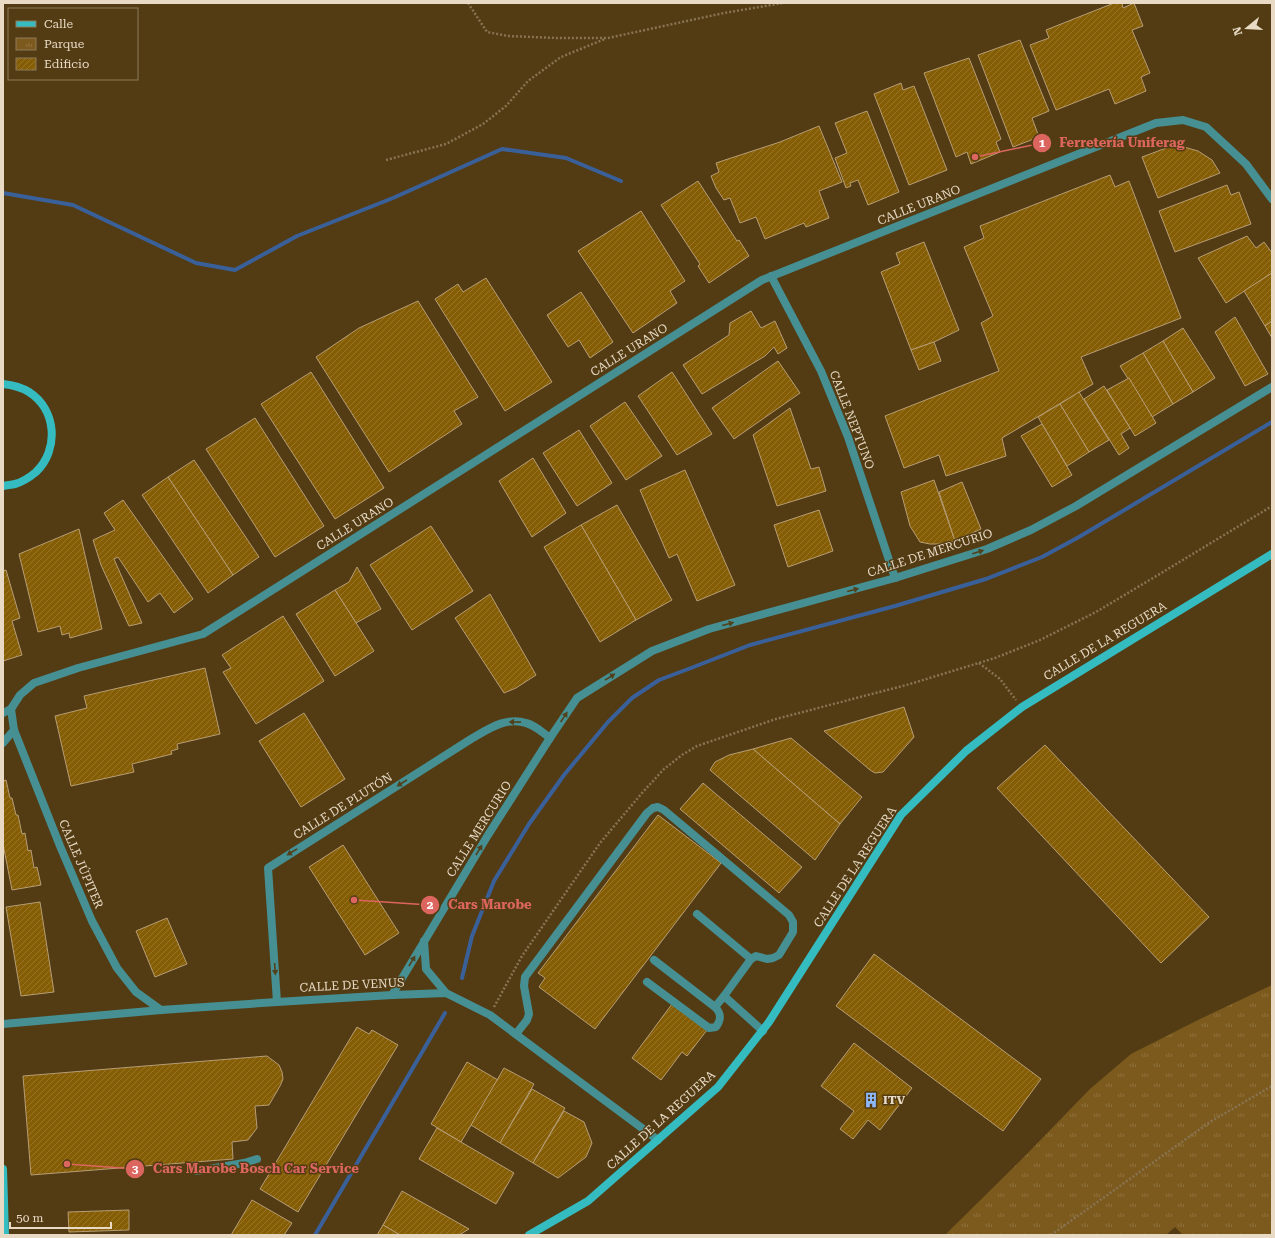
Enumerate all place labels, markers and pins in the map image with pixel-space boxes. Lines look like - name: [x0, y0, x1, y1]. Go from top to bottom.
- callout: Ferretería Uniferag: [1032, 130, 1193, 155]
- callout: Cars Marobe: [420, 892, 540, 917]
- building icon: ITV: [862, 1091, 880, 1109]
- place label: ITV: [883, 1093, 905, 1107]
- callout: Cars Marobe Bosch Car Service: [125, 1156, 367, 1181]

